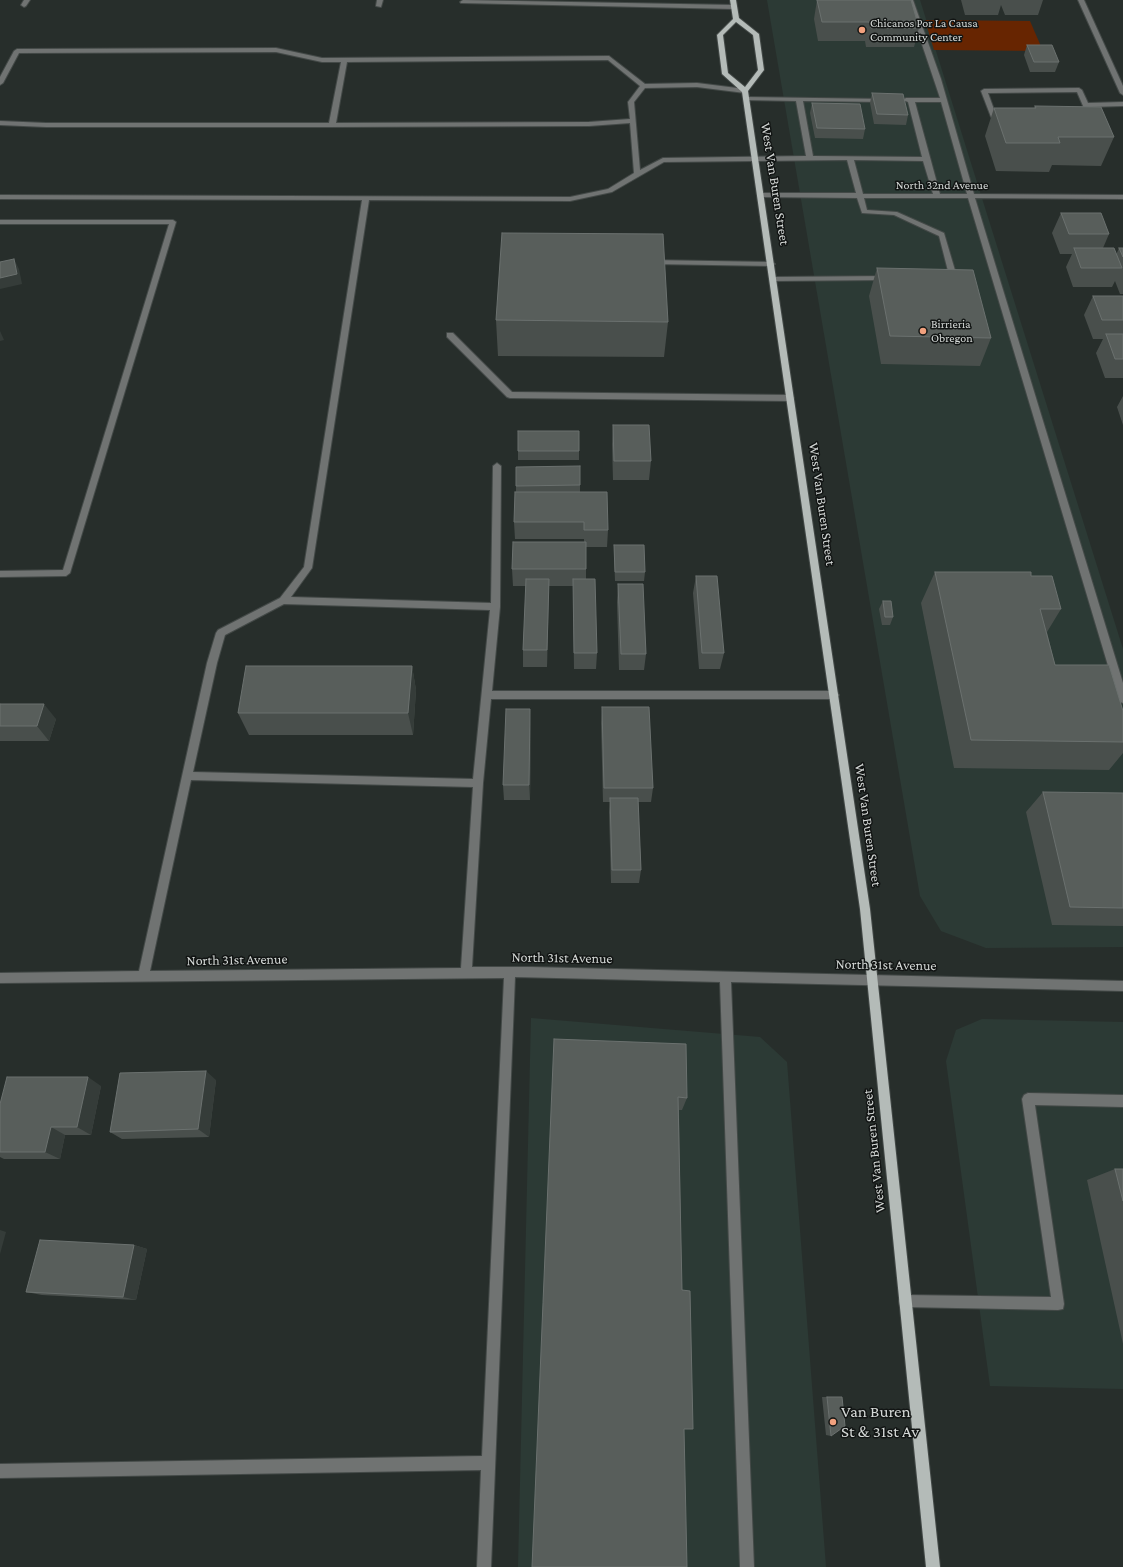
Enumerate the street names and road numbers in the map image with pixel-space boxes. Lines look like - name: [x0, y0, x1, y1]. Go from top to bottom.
- street label: West Van Buren Street: [757, 121, 793, 247]
- street label: North 32nd Avenue: [896, 178, 988, 192]
- street label: West Van Buren Street: [805, 441, 839, 567]
- street label: West Van Buren Street: [851, 762, 885, 888]
- street label: North 31st Avenue: [511, 949, 613, 967]
- street label: North 31st Avenue: [186, 951, 288, 969]
- street label: North 31st Avenue: [835, 956, 937, 974]
- street label: West Van Buren Street: [859, 1088, 889, 1214]

